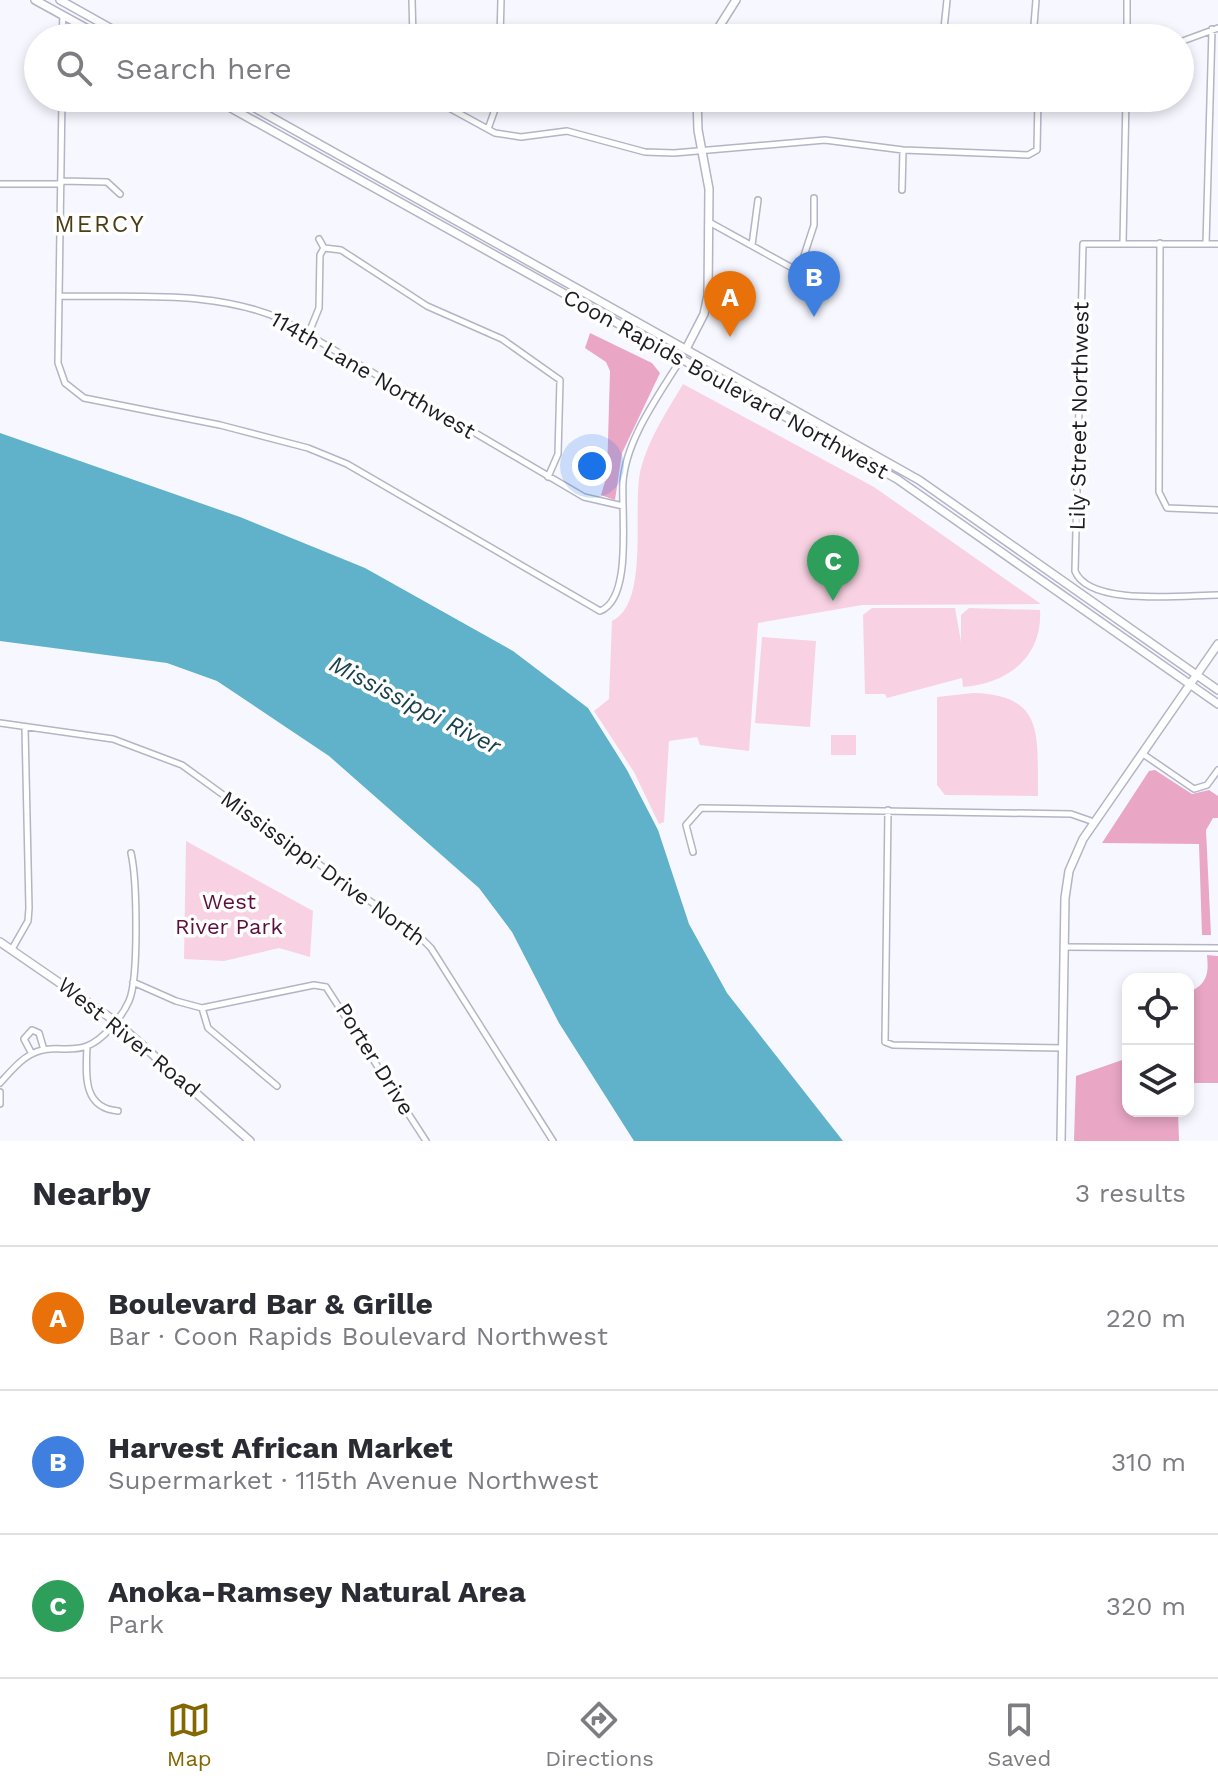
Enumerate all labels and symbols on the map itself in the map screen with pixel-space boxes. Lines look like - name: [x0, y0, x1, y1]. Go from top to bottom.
- district label: MERCY: [54, 210, 146, 238]
- pin: B: [788, 251, 840, 317]
- pin: A: [704, 271, 756, 337]
- street label: Coon Rapids Boulevard Northwest: [559, 284, 893, 484]
- street label: Lily Street Northwest: [1065, 301, 1093, 531]
- street label: 114th Lane Northwest: [266, 306, 480, 444]
- your location: [572, 446, 612, 486]
- pin: C: [807, 535, 859, 601]
- water label: Mississippi River: [325, 650, 507, 761]
- street label: Mississippi Drive North: [216, 786, 430, 950]
- park label: West River Park: [175, 889, 283, 939]
- street label: West River Road: [53, 972, 205, 1102]
- street label: Porter Drive: [331, 998, 419, 1120]

